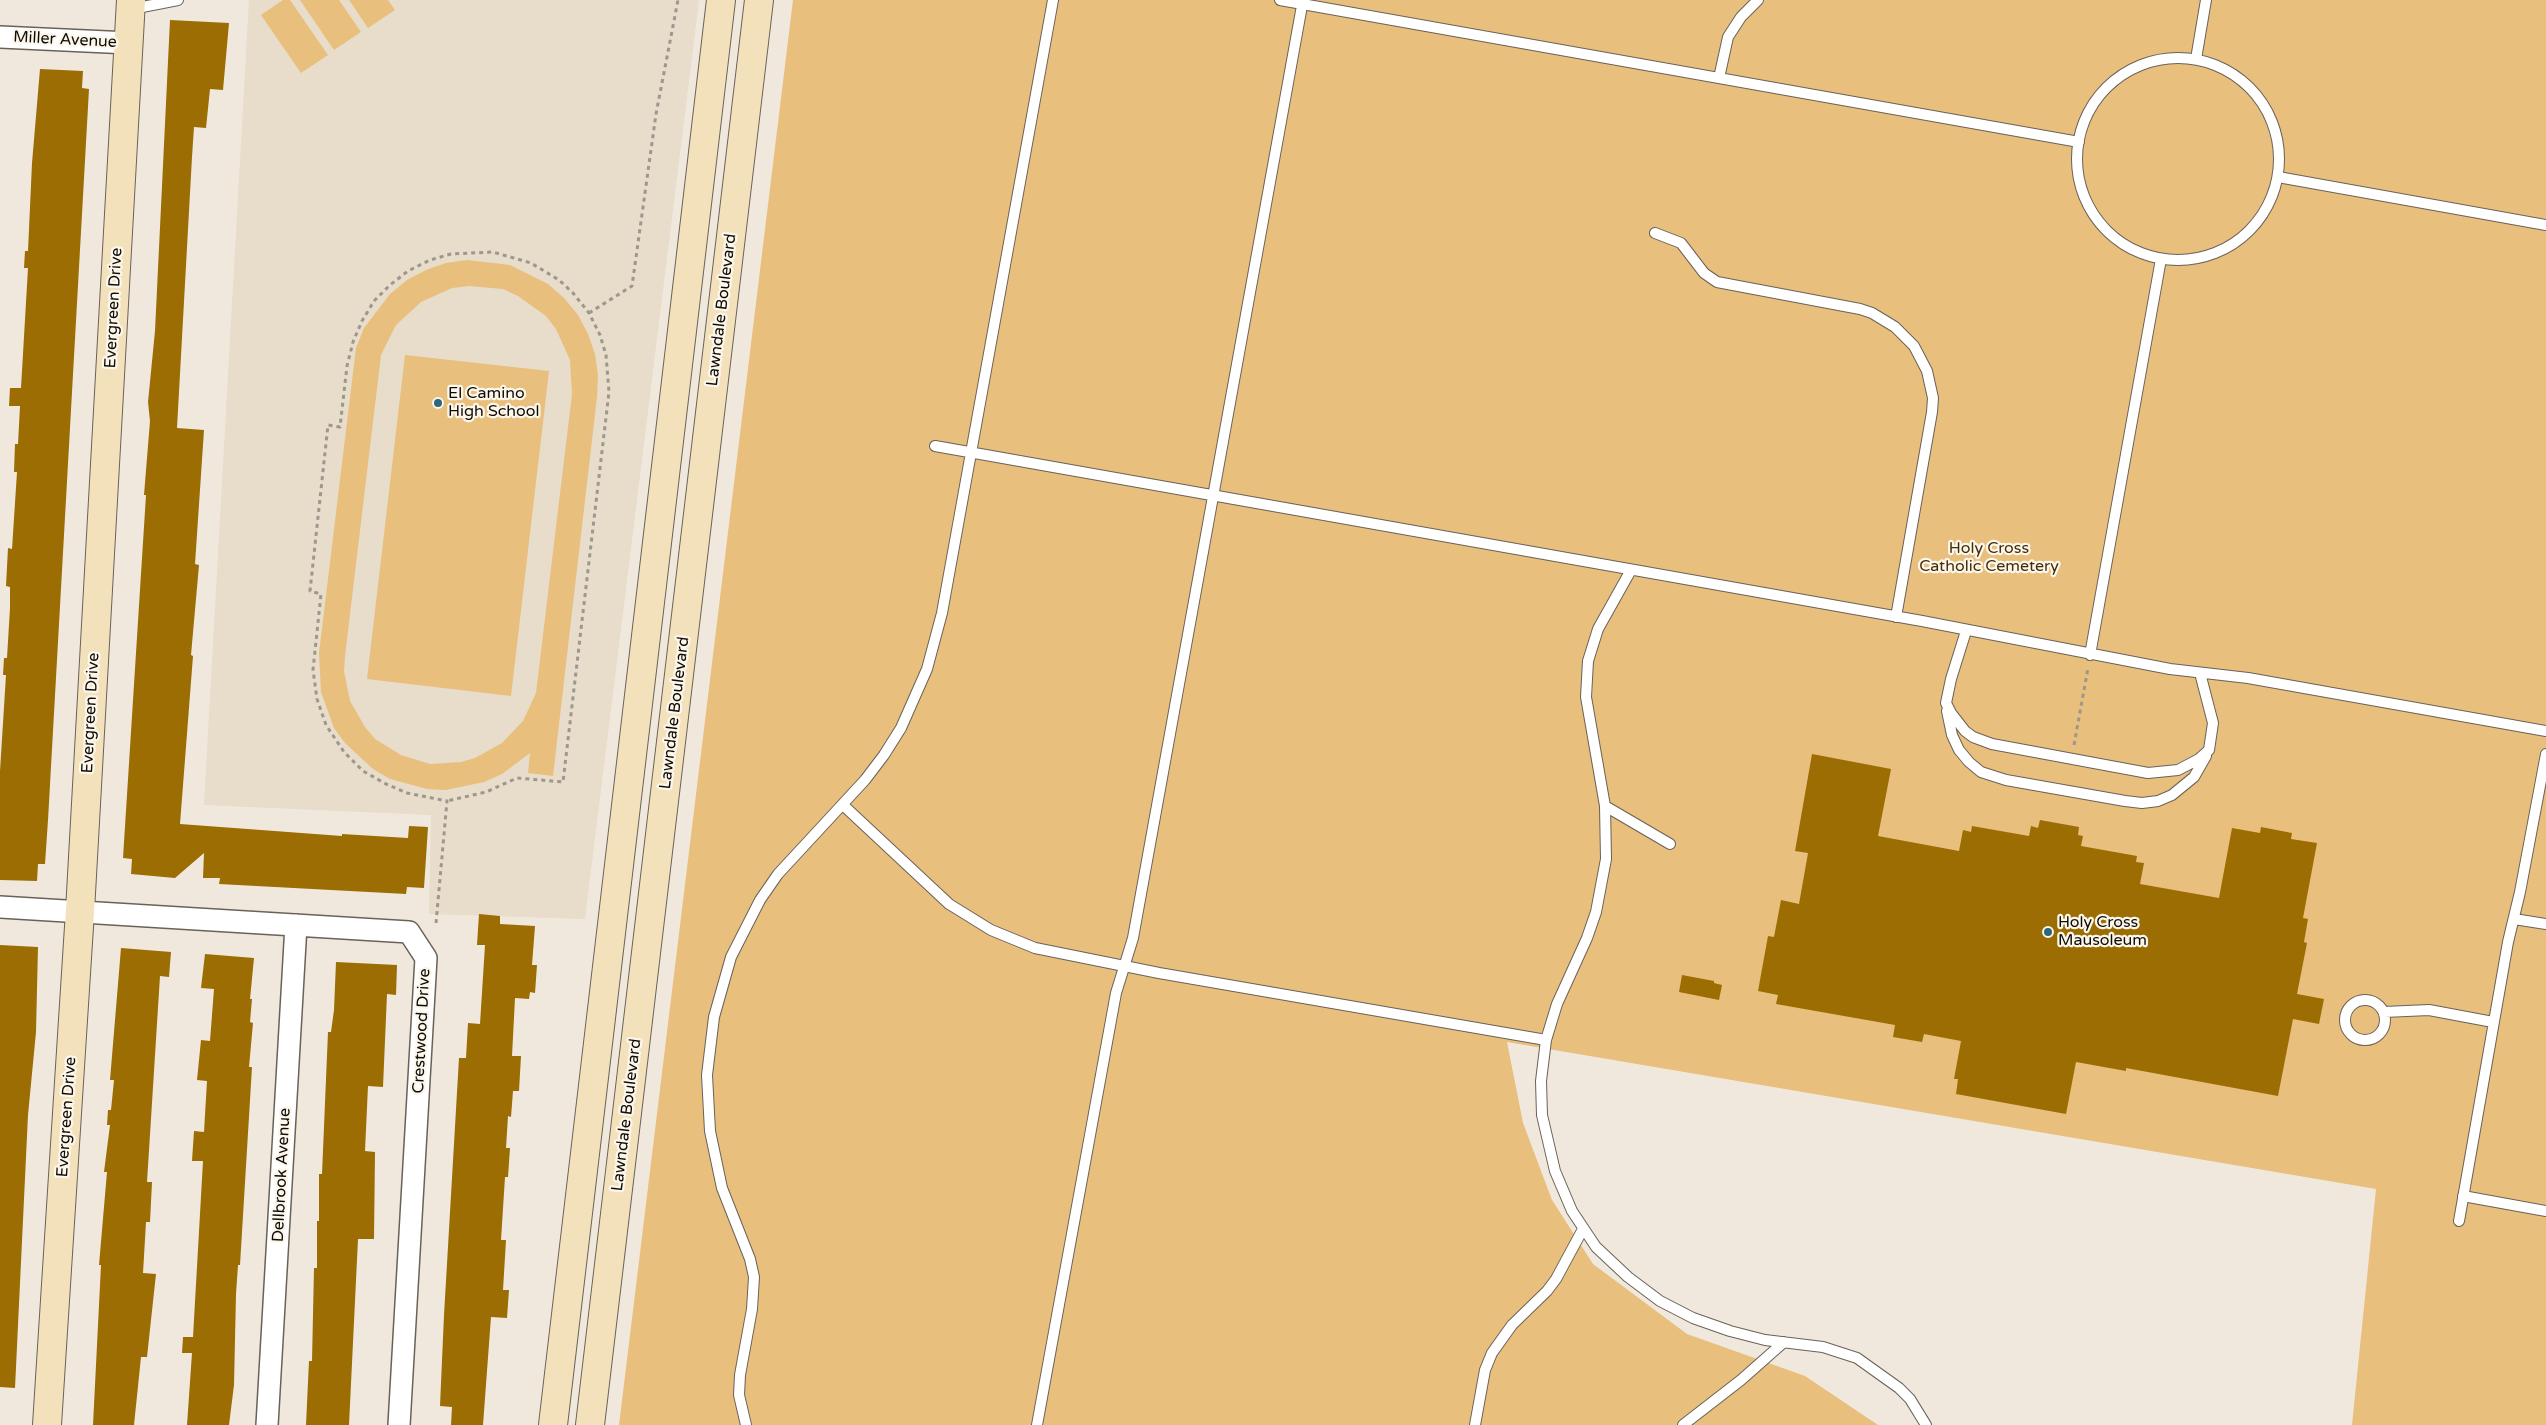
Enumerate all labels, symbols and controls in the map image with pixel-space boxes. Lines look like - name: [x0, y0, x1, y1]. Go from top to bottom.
- street label: Miller Avenue: [13, 28, 117, 52]
- street label: Lawndale Boulevard: [703, 233, 741, 387]
- street label: Evergreen Drive: [101, 247, 127, 369]
- place label: El Camino High School: [448, 384, 539, 422]
- marker: El Camino High School: [432, 397, 444, 409]
- park label: Holy Cross Catholic Cemetery: [1919, 539, 2059, 577]
- street label: Lawndale Boulevard: [656, 636, 694, 790]
- street label: Evergreen Drive: [78, 652, 104, 774]
- place label: Holy Cross Mausoleum: [2058, 913, 2147, 951]
- marker: Holy Cross Mausoleum: [2042, 926, 2054, 938]
- street label: Crestwood Drive: [409, 968, 435, 1094]
- street label: Lawndale Boulevard: [608, 1038, 646, 1192]
- street label: Evergreen Drive: [53, 1056, 81, 1178]
- street label: Dellbrook Avenue: [269, 1107, 295, 1243]

